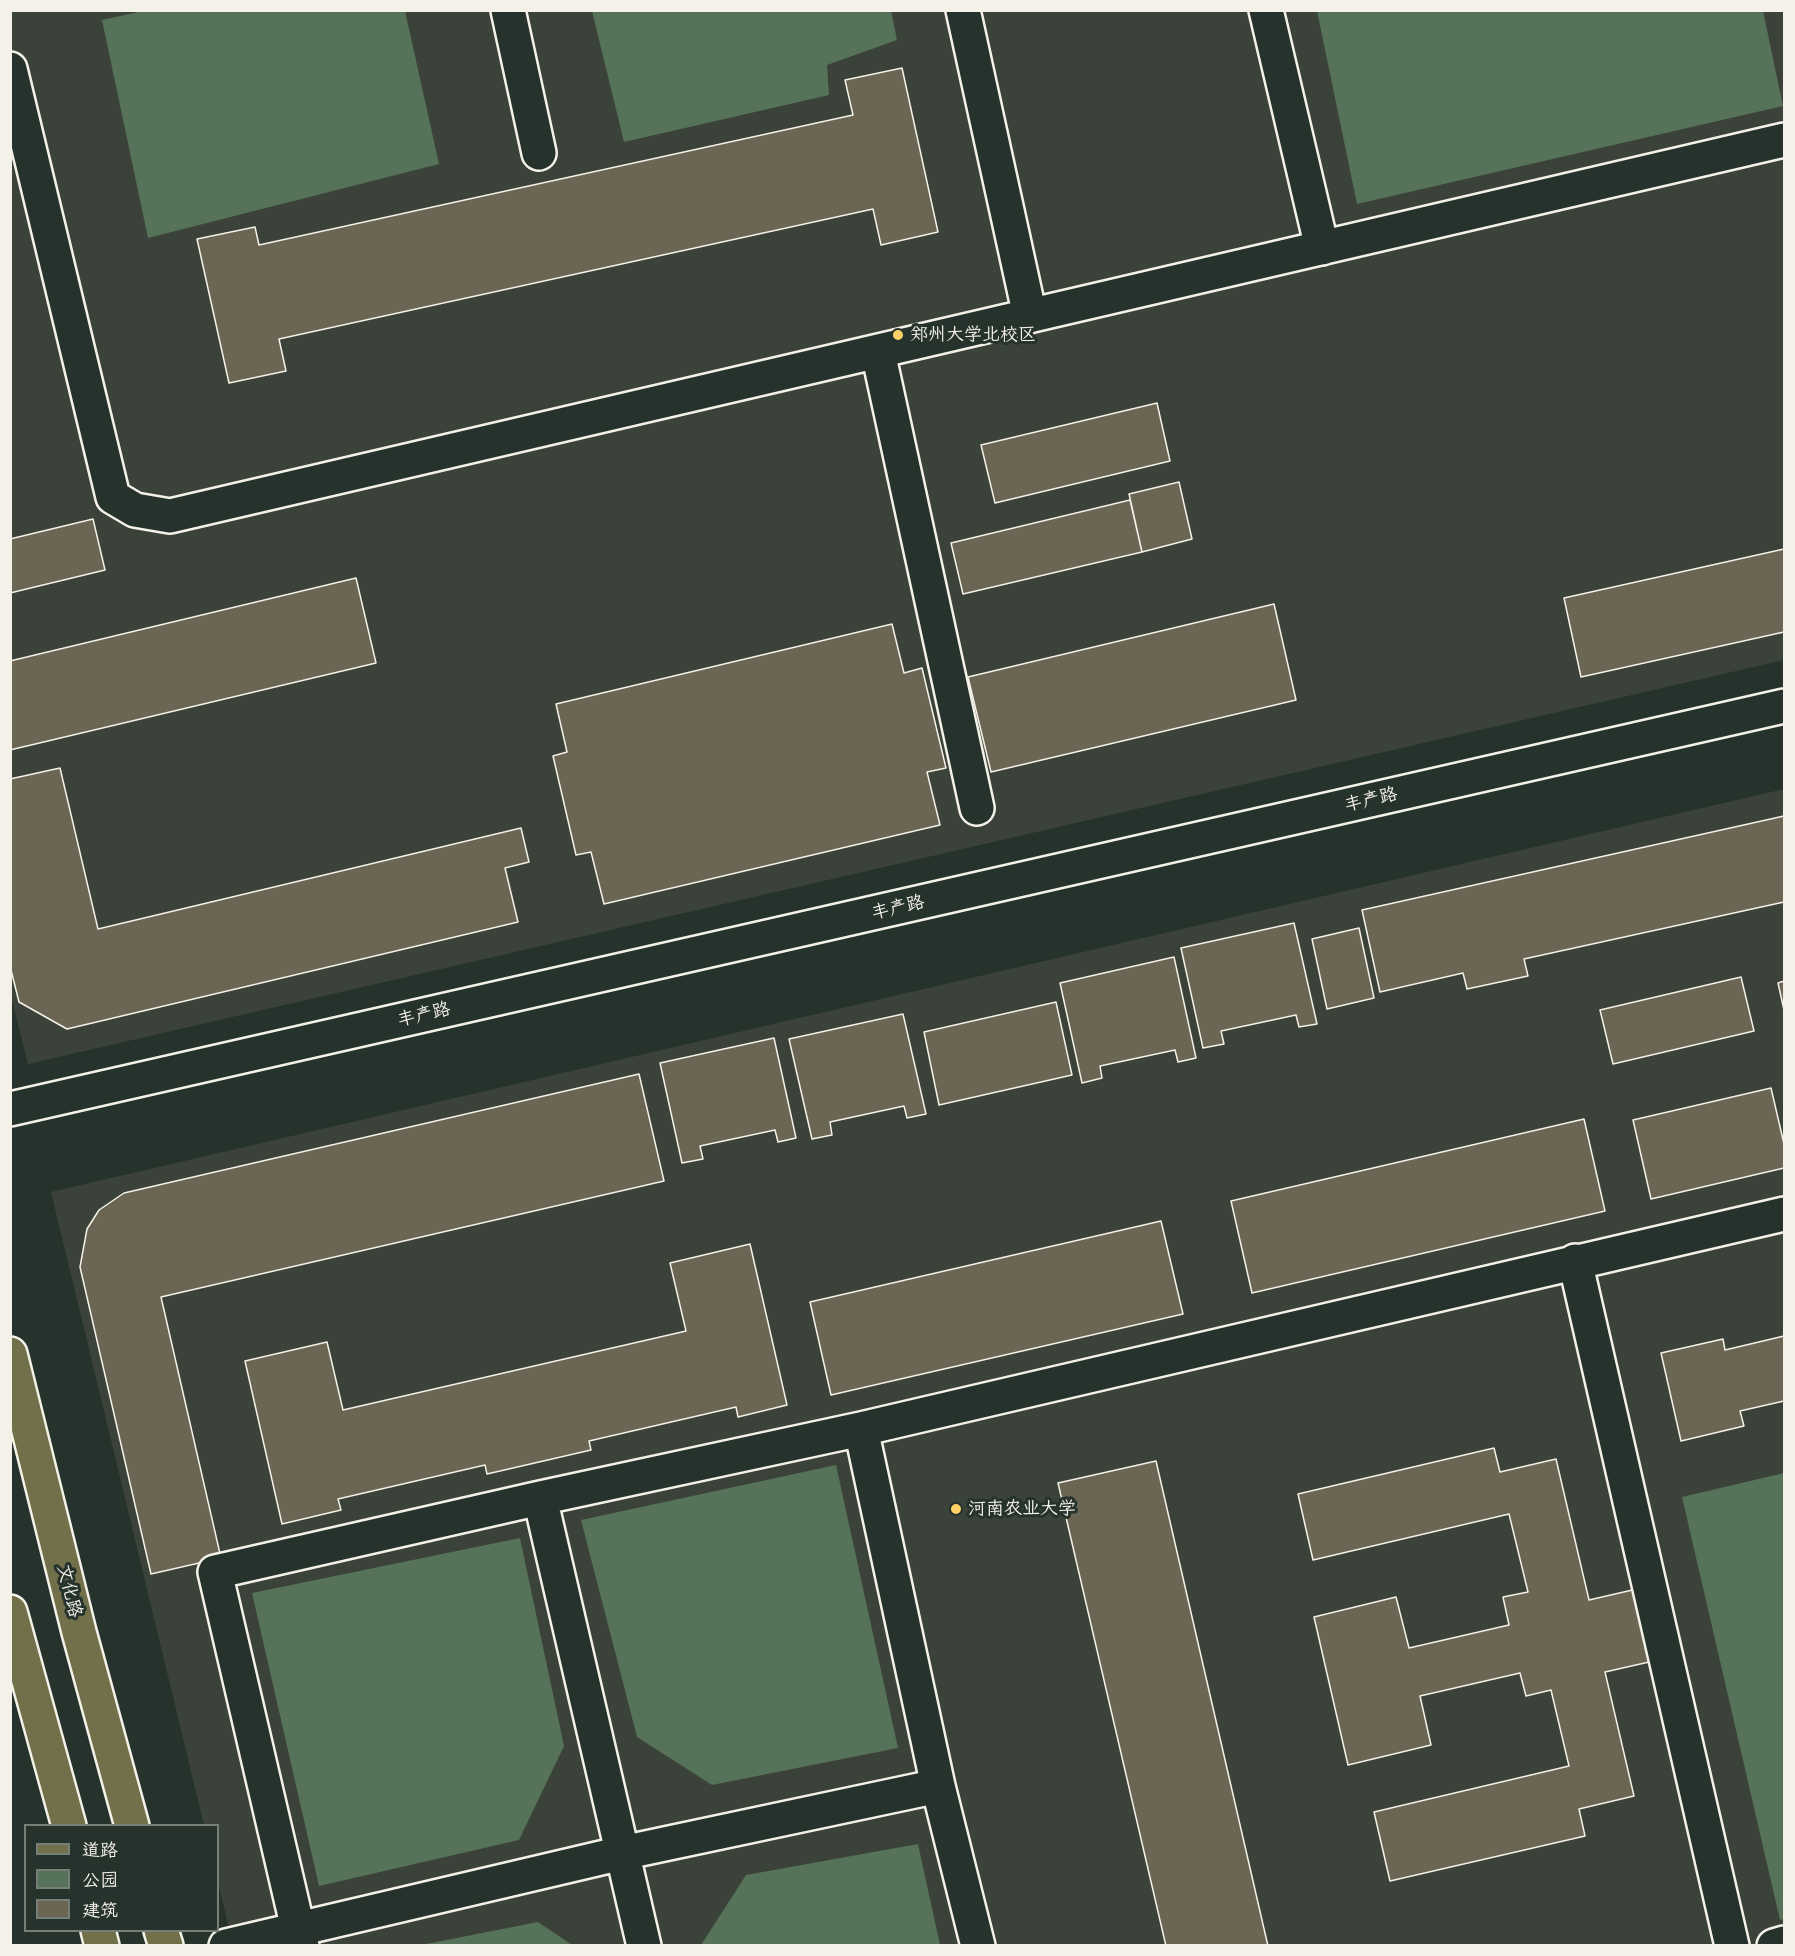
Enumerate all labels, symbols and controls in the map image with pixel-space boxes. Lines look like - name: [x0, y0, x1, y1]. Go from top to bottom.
- place label: 郑州大学北校区: [910, 324, 1036, 346]
- marker: 郑州大学北校区: [891, 328, 905, 342]
- street label: 丰产路: [1342, 783, 1400, 817]
- street label: 丰产路: [869, 891, 927, 925]
- street label: 丰产路: [395, 998, 453, 1032]
- place label: 河南农业大学: [968, 1498, 1076, 1520]
- marker: 河南农业大学: [949, 1502, 963, 1516]
- street label: 文化路: [52, 1562, 86, 1620]
- legend: [24, 1824, 219, 1932]
- text: 道路: [82, 1837, 118, 1862]
- text: 公园: [82, 1867, 118, 1892]
- text: 建筑: [82, 1897, 118, 1922]

